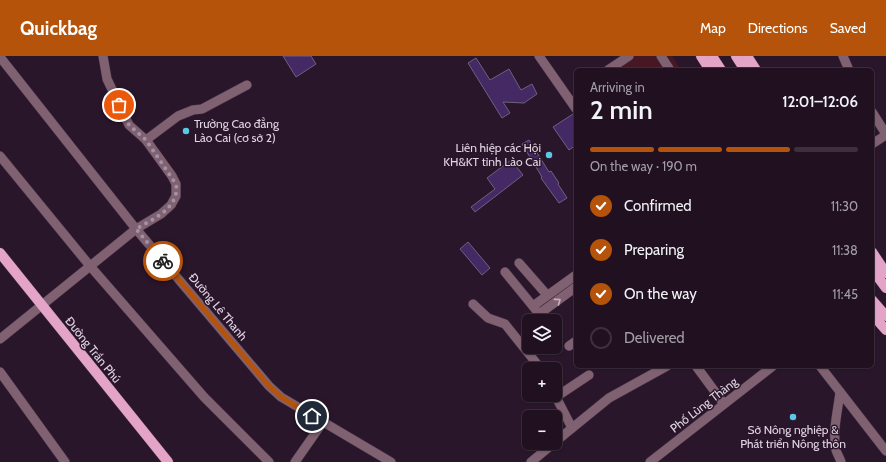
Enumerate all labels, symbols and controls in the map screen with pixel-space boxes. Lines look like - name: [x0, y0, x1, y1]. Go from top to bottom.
- text: Quickbag: [20, 17, 97, 40]
- text: Map: [700, 19, 726, 37]
- text: Directions: [748, 19, 808, 37]
- text: Saved: [830, 19, 866, 37]
- text: Arriving in: [590, 79, 645, 95]
- pin: [102, 88, 136, 122]
- text: 12:01–12:06: [782, 93, 858, 111]
- icon: bag: [108, 94, 130, 116]
- text: 2 min: [590, 94, 653, 126]
- place label: Trường Cao đẳng Lào Cai (cơ sở 2): [194, 116, 280, 145]
- marker: Trường Cao đẳng Lào Cai (cơ sở 2): [181, 126, 191, 136]
- place label: Liên hiệp các Hội KH&KT tỉnh Lào Cai: [443, 140, 541, 169]
- marker: Liên hiệp các Hội KH&KT tỉnh Lào Cai: [544, 150, 554, 160]
- text: On the way · 190 m: [590, 158, 697, 174]
- icon: check: [590, 195, 612, 217]
- text: Confirmed: [624, 197, 692, 215]
- text: 11:30: [831, 198, 858, 214]
- icon: check: [590, 239, 612, 261]
- courier: [143, 241, 183, 281]
- text: Preparing: [624, 241, 684, 259]
- text: 11:38: [832, 242, 858, 258]
- icon: bike: [152, 250, 174, 272]
- street label: Đường Lê Thanh: [186, 270, 251, 344]
- icon: check: [590, 283, 612, 305]
- text: On the way: [624, 285, 697, 303]
- text: 11:45: [832, 286, 858, 302]
- one-way arrow: [553, 298, 560, 305]
- street label: Đường Trần Phú: [62, 314, 125, 386]
- map controls: [522, 314, 562, 450]
- button: layers: [522, 314, 562, 354]
- text: Delivered: [624, 329, 685, 347]
- button: +: [522, 362, 562, 402]
- street label: Phố Lùng Thàng: [667, 373, 741, 436]
- pin: [295, 399, 329, 433]
- icon: home: [301, 405, 323, 427]
- button: −: [522, 410, 562, 450]
- marker: Sở Nông nghiệp & Phát triển Nông thôn: [788, 412, 798, 422]
- place label: Sở Nông nghiệp & Phát triển Nông thôn: [740, 422, 846, 451]

